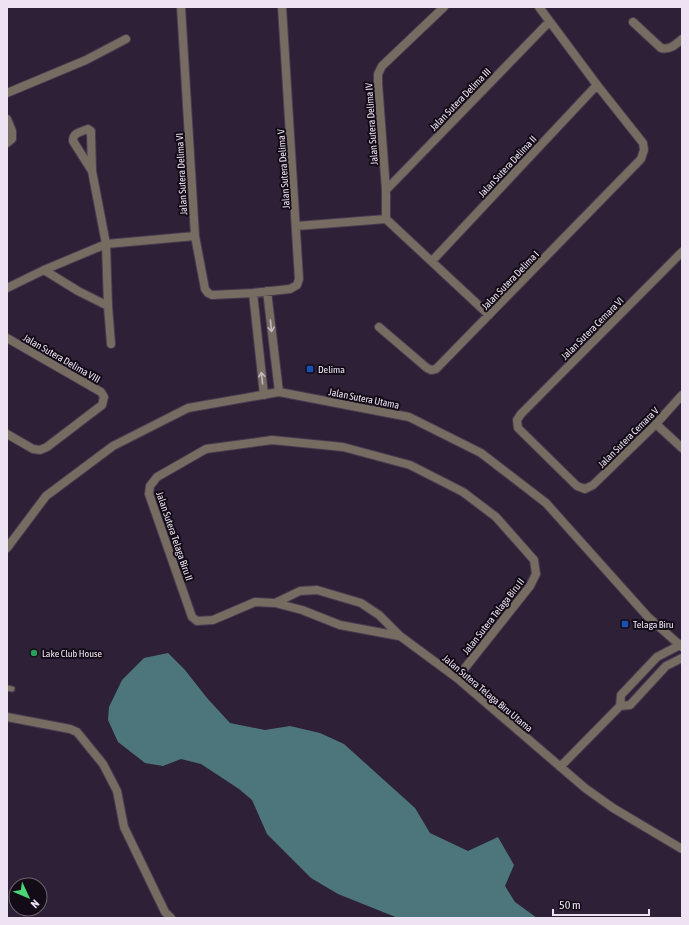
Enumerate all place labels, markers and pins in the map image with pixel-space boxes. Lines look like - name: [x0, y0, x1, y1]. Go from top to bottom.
- marker: Delima: [305, 364, 315, 374]
- place label: Delima: [318, 364, 345, 375]
- marker: Telaga Biru: [620, 619, 630, 629]
- place label: Telaga Biru: [633, 619, 674, 630]
- marker: Lake Club House: [29, 648, 39, 658]
- place label: Lake Club House: [42, 648, 103, 659]

